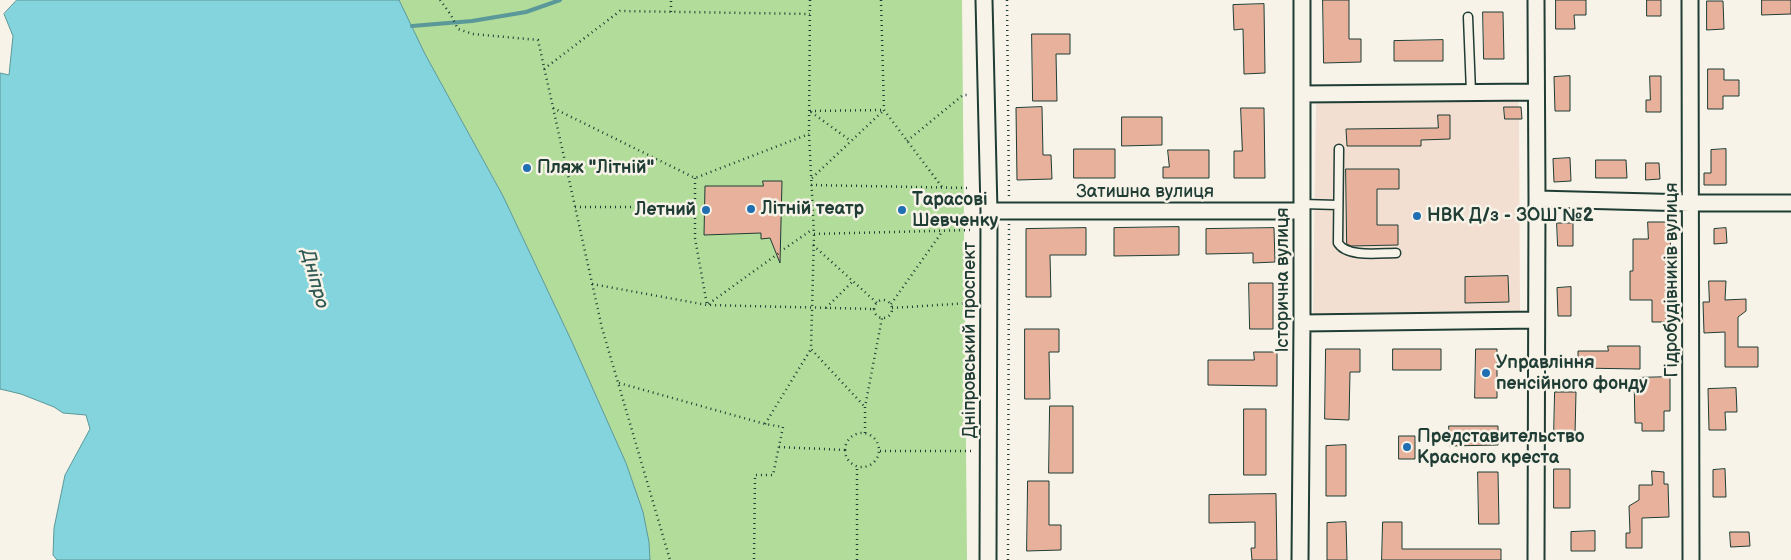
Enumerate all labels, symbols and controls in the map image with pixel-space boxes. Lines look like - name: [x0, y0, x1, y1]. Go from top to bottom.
- place label: Пляж "Літній": [537, 157, 654, 179]
- marker: Пляж "Літній": [521, 162, 533, 174]
- street label: Затишна вулиця: [1076, 181, 1214, 203]
- street label: Гідробудівників вулиця: [1661, 183, 1683, 377]
- place label: Тарасові Шевченку: [912, 189, 998, 232]
- place label: Літній театр: [761, 198, 864, 220]
- place label: Летний: [635, 199, 696, 221]
- marker: Літній театр: [745, 203, 757, 215]
- marker: Летний: [700, 204, 712, 216]
- marker: Тарасові Шевченку: [896, 204, 908, 216]
- place label: НВК Д/з - ЗОШ №2: [1427, 205, 1593, 227]
- street label: Історична вулиця: [1272, 207, 1294, 353]
- marker: НВК Д/з - ЗОШ №2: [1411, 210, 1423, 222]
- street label: Дніпровський проспект: [959, 242, 981, 438]
- water label: Дніпро: [295, 247, 333, 311]
- place label: Управління пенсійного фонду: [1496, 352, 1648, 394]
- marker: Управління пенсійного фонду: [1480, 367, 1492, 379]
- place label: Представительство Красного креста: [1417, 426, 1585, 468]
- marker: Представительство Красного креста: [1401, 441, 1413, 453]

